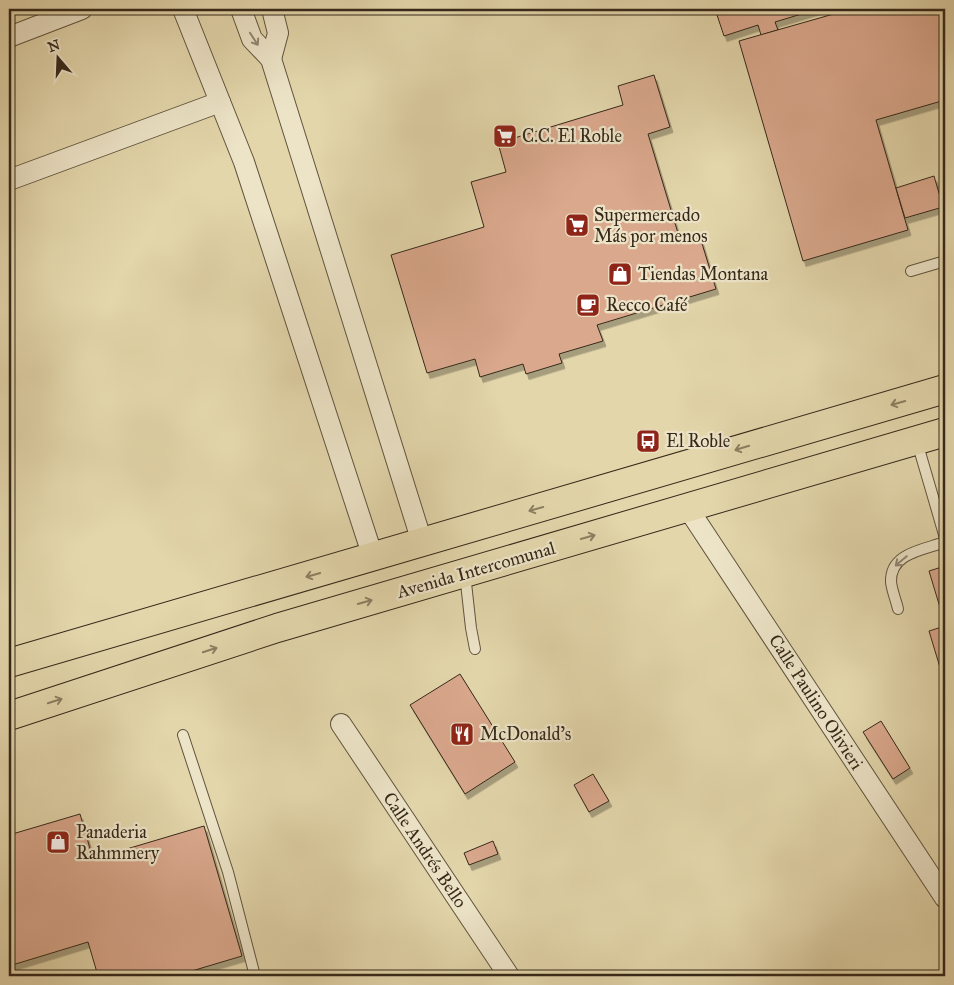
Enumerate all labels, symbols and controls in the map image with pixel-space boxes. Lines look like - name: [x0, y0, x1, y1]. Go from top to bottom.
- north arrow: [32, 32, 82, 82]
- one-way arrow: [249, 32, 259, 46]
- text: N: [46, 36, 62, 56]
- supermarket icon: C.C. El Roble: [492, 123, 518, 149]
- place label: C.C. El Roble: [522, 125, 622, 147]
- place label: Supermercado Más por menos: [594, 204, 707, 247]
- supermarket icon: Supermercado Más por menos: [564, 212, 590, 238]
- shop icon: Tiendas Montana: [607, 261, 633, 287]
- place label: Tiendas Montana: [638, 263, 768, 285]
- cafe icon: Recco Café: [575, 292, 601, 318]
- place label: Recco Café: [606, 294, 688, 316]
- one-way arrow: [891, 398, 907, 408]
- bus stop icon: El Roble: [635, 428, 661, 454]
- place label: El Roble: [666, 430, 730, 452]
- one-way arrow: [735, 443, 751, 453]
- one-way arrow: [528, 504, 544, 514]
- one-way arrow: [579, 531, 595, 541]
- street label: Avenida Intercomunal: [393, 537, 558, 603]
- one-way arrow: [894, 555, 907, 566]
- one-way arrow: [306, 570, 322, 580]
- one-way arrow: [356, 597, 372, 607]
- street label: Calle Paulino Olivieri: [764, 630, 868, 774]
- one-way arrow: [201, 645, 217, 655]
- one-way arrow: [47, 696, 62, 705]
- restaurant icon: McDonald's: [449, 721, 475, 747]
- place label: McDonald's: [480, 723, 571, 745]
- street label: Calle Andrés Bello: [378, 788, 472, 912]
- place label: Panaderia Rahmmery: [76, 821, 160, 864]
- shop icon: Panaderia Rahmmery: [45, 829, 71, 855]

